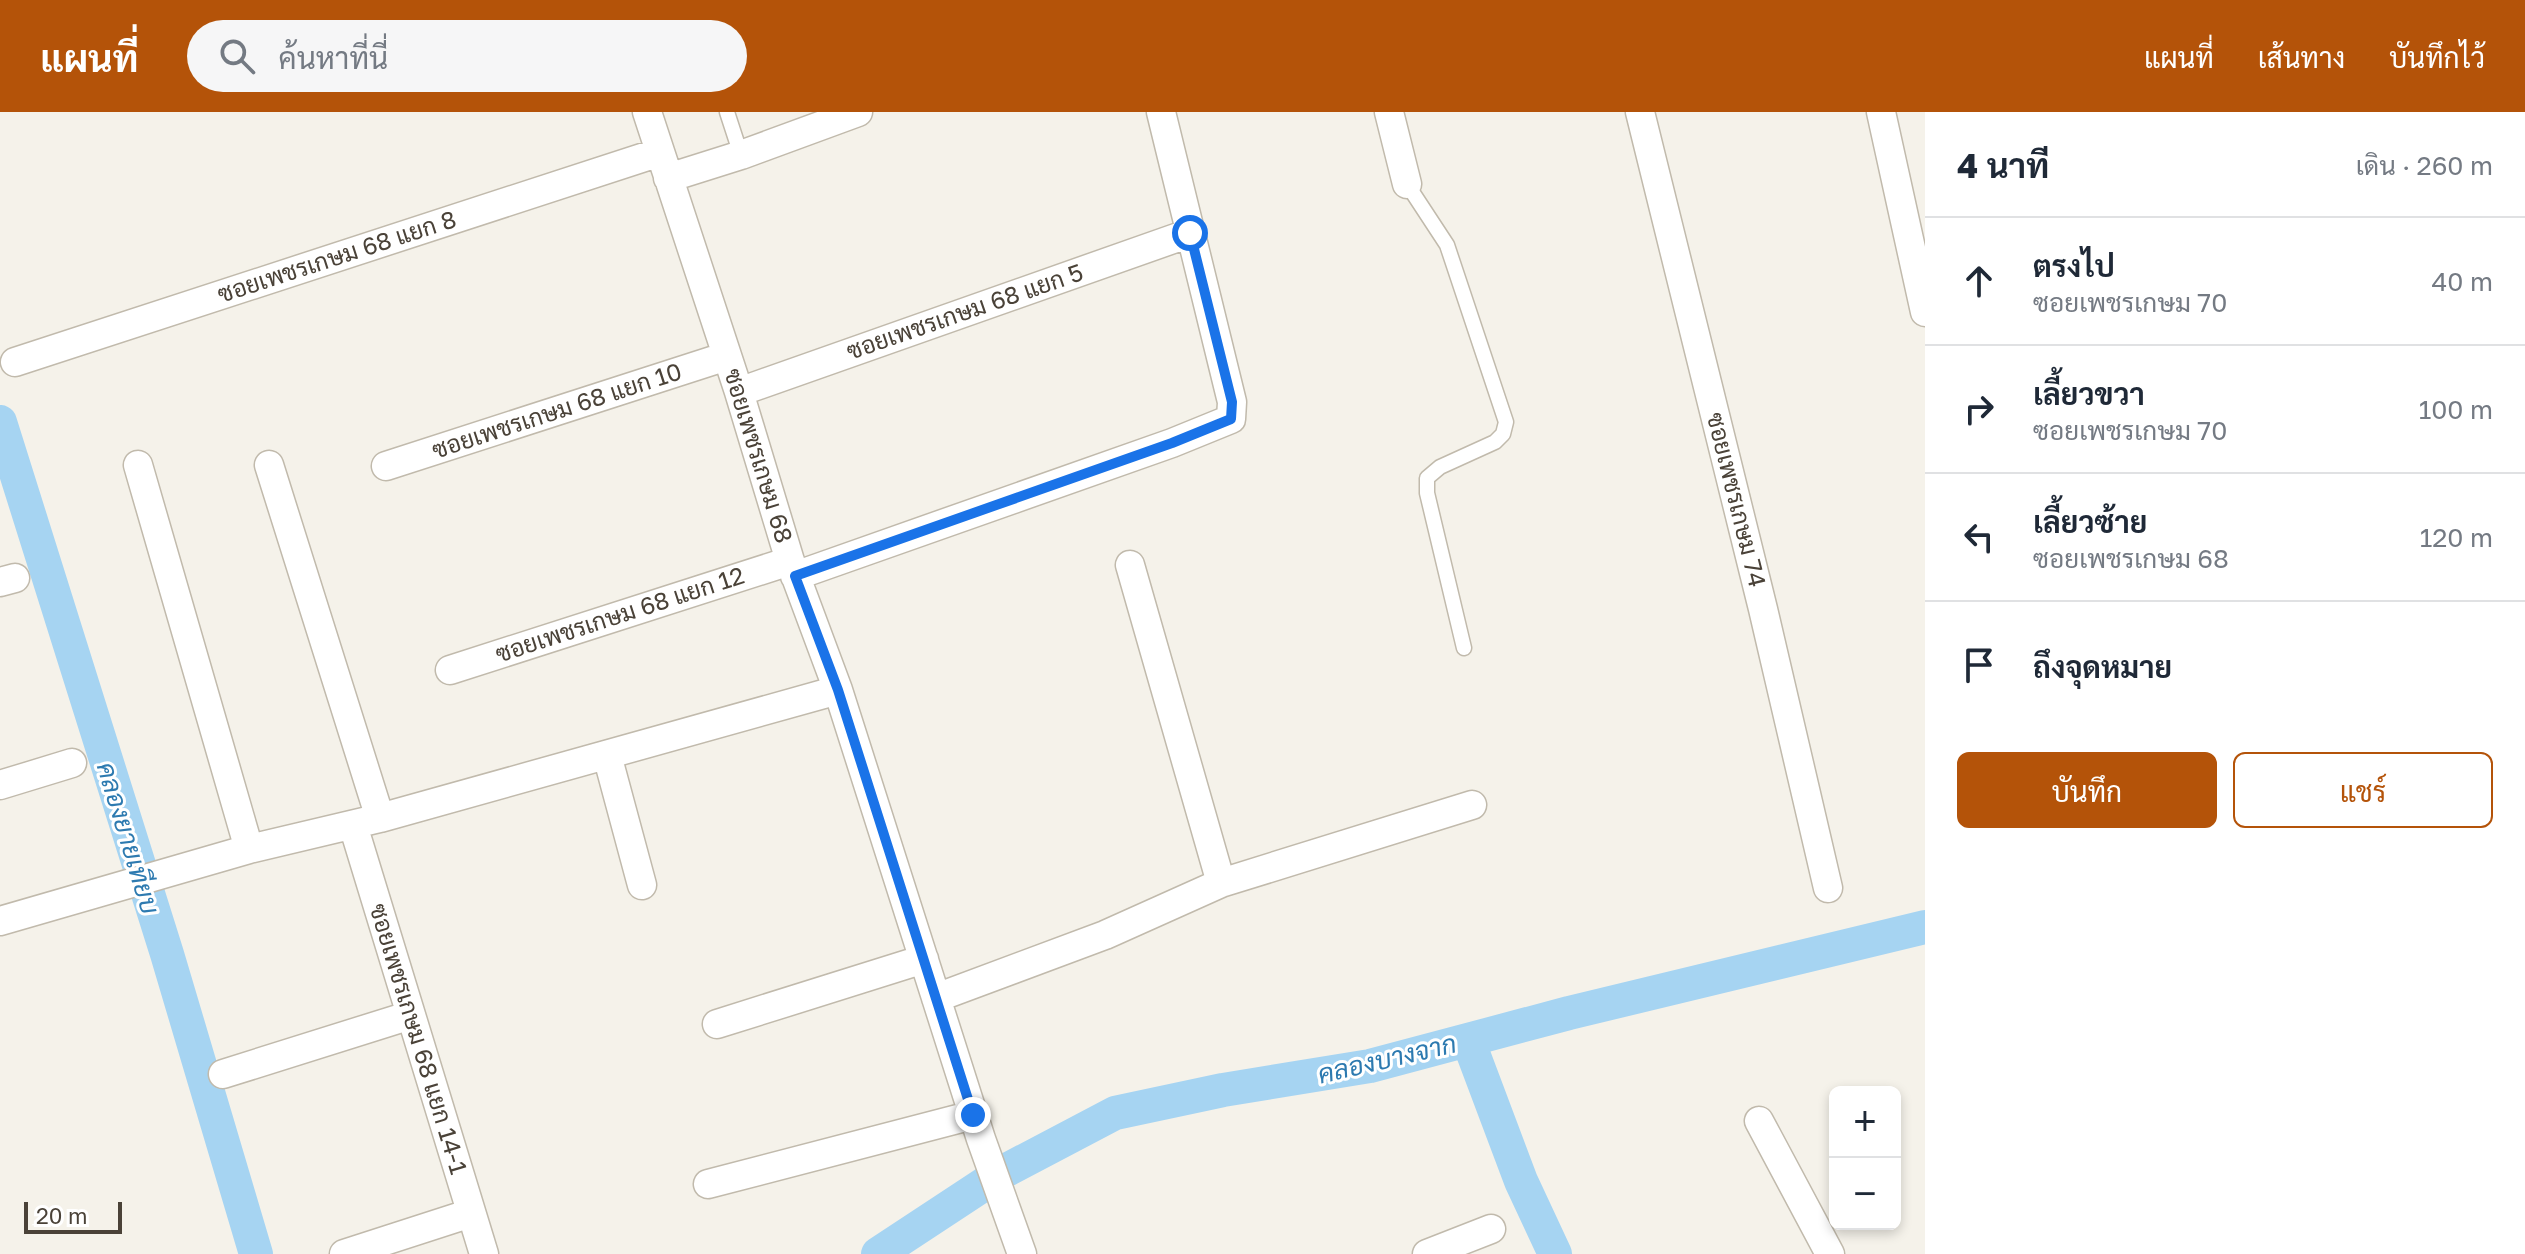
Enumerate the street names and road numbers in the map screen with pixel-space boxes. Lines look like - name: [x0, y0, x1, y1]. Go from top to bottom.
- street label: ซอยเพชรเกษม 68 แยก 8: [214, 203, 459, 308]
- street label: ซอยเพชรเกษม 68 แยก 5: [842, 256, 1087, 365]
- street label: ซอยเพชรเกษม 68 แยก 10: [428, 355, 685, 464]
- street label: ซอยเพชรเกษม 68: [719, 365, 800, 546]
- street label: ซอยเพชรเกษม 74: [1702, 409, 1773, 590]
- street label: ซอยเพชรเกษม 68 แยก 12: [491, 560, 748, 668]
- street label: ซอยเพชรเกษม 68 แยก 14-1: [364, 900, 474, 1177]

